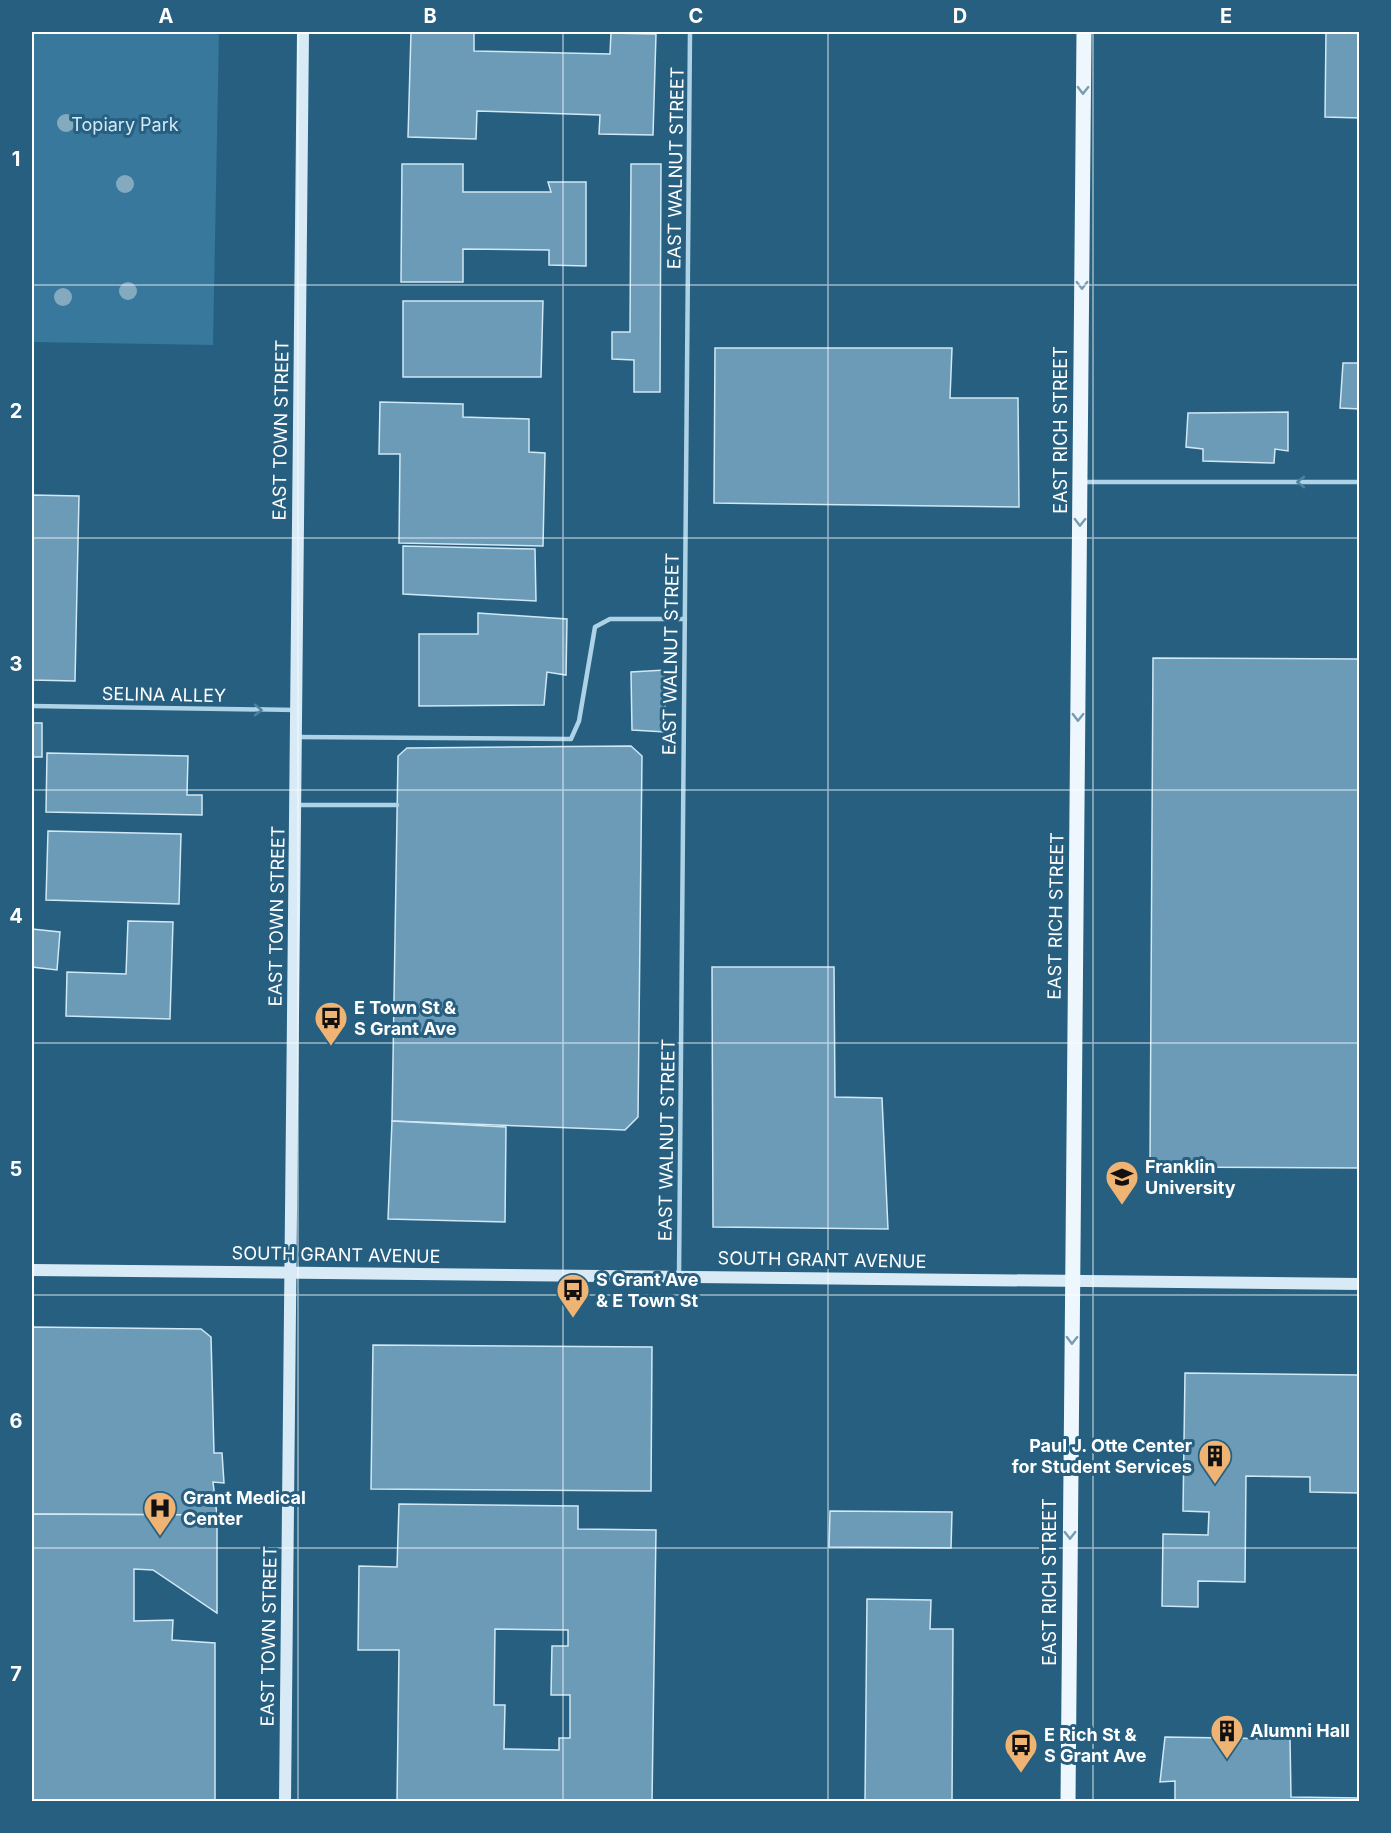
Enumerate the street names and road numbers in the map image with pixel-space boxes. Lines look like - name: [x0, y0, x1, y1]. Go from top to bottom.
- street label: EAST WALNUT STREET: [663, 67, 688, 269]
- street label: EAST TOWN STREET: [268, 339, 293, 521]
- street label: EAST RICH STREET: [1050, 346, 1071, 514]
- street label: EAST WALNUT STREET: [658, 553, 683, 755]
- street label: SELINA ALLEY: [102, 683, 226, 706]
- street label: EAST TOWN STREET: [264, 825, 289, 1007]
- street label: EAST RICH STREET: [1044, 832, 1067, 1000]
- street label: EAST WALNUT STREET: [654, 1039, 679, 1241]
- street label: SOUTH GRANT AVENUE: [232, 1242, 441, 1267]
- street label: SOUTH GRANT AVENUE: [718, 1247, 927, 1272]
- street label: EAST RICH STREET: [1039, 1498, 1060, 1666]
- street label: EAST TOWN STREET: [256, 1545, 281, 1727]

